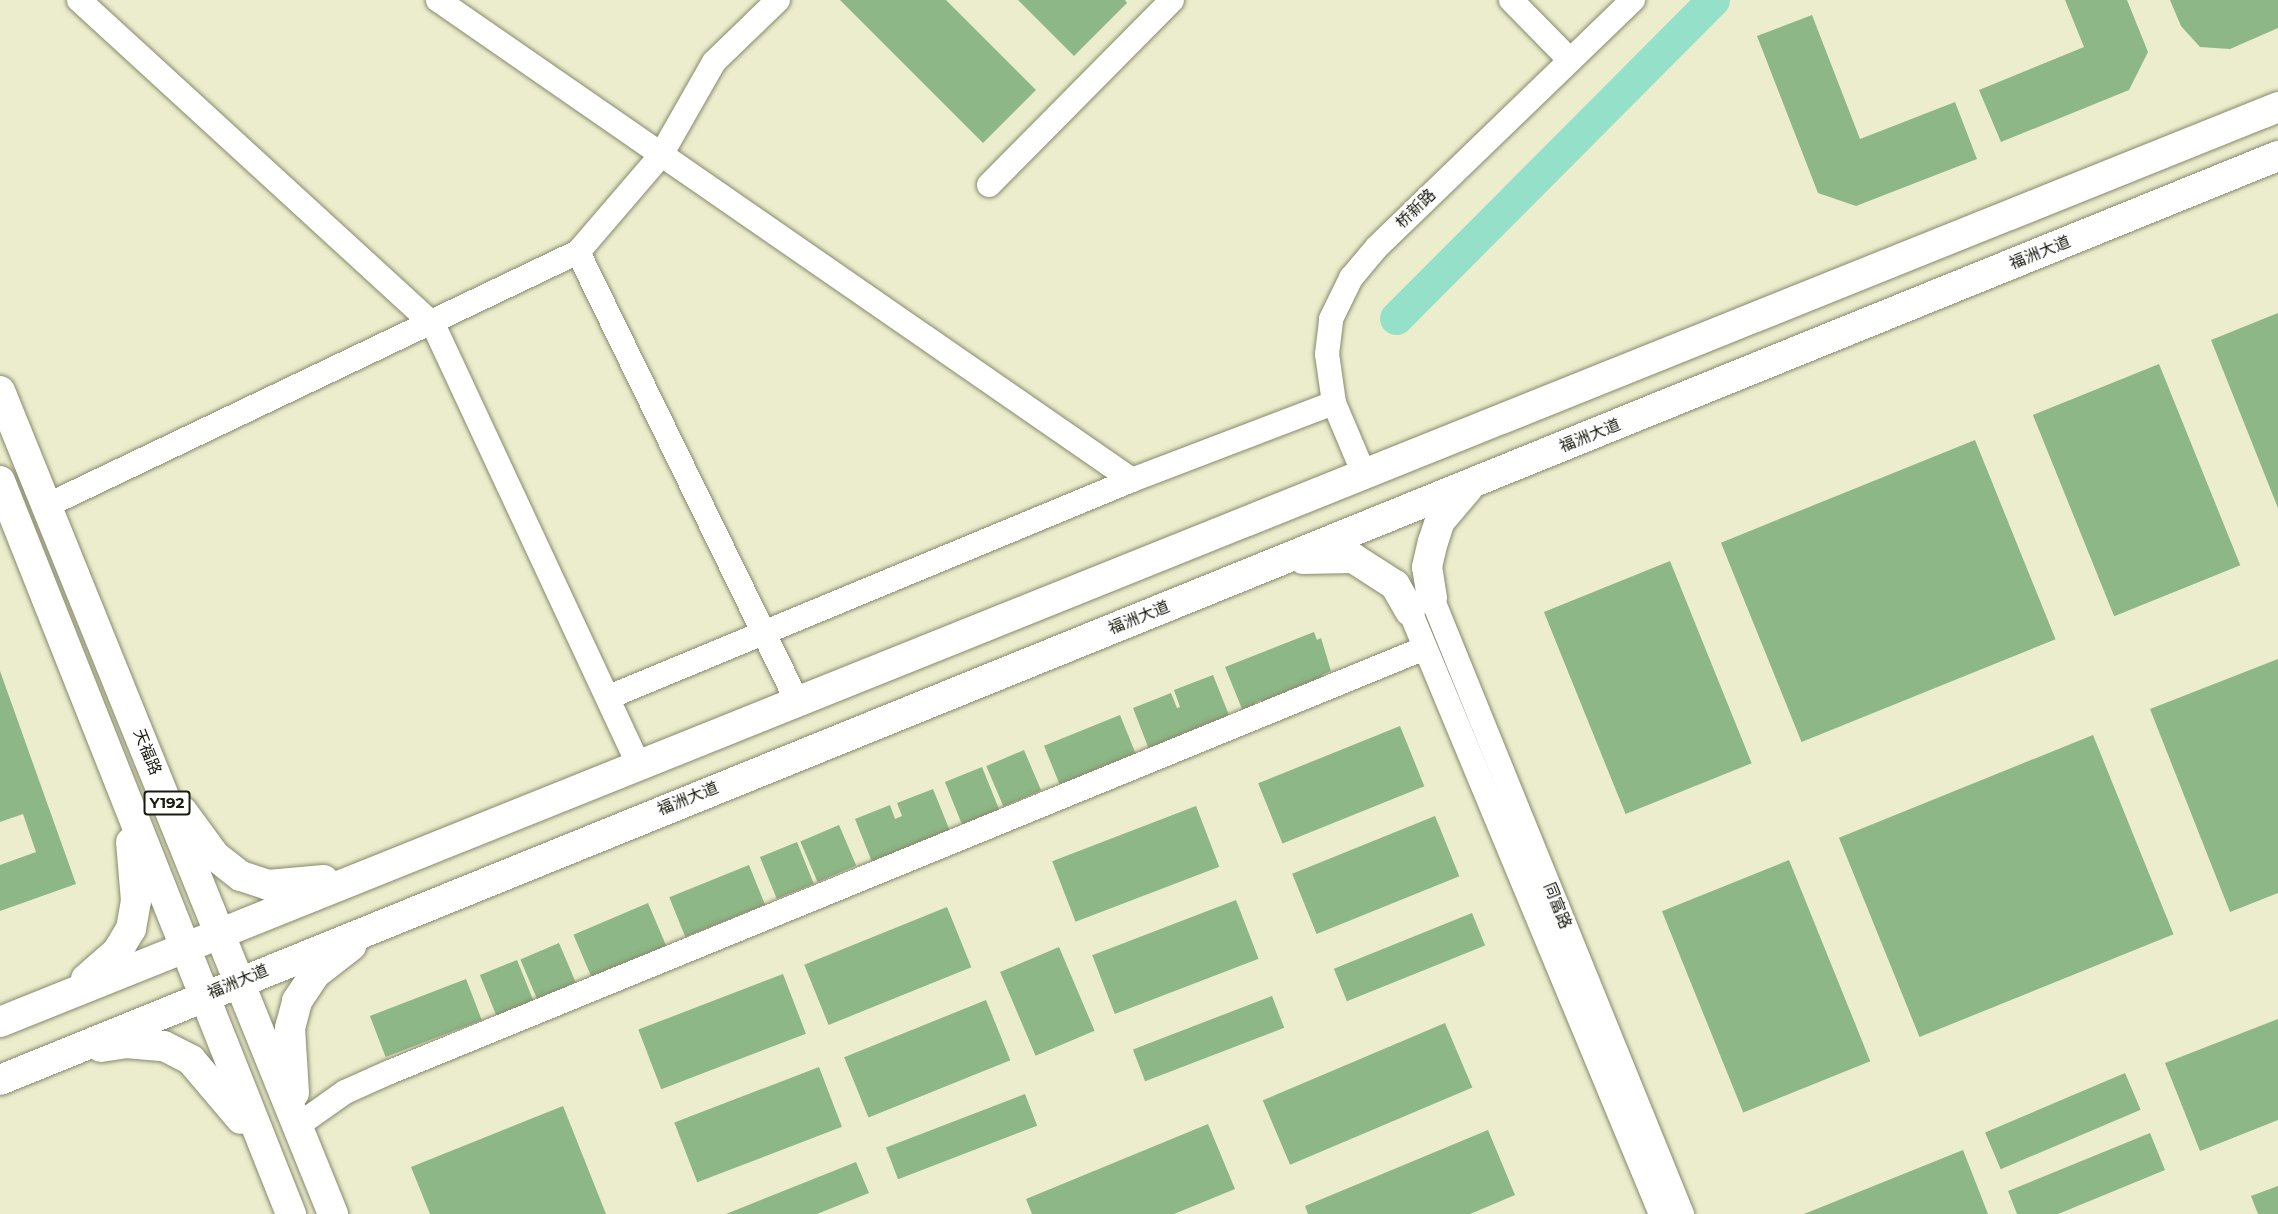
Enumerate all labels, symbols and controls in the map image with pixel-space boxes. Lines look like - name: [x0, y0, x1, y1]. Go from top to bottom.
- street label: 桥新路: [1392, 185, 1440, 233]
- street label: 福洲大道: [2007, 232, 2073, 274]
- street label: 福洲大道: [1557, 415, 1623, 457]
- street label: 福洲大道: [1106, 597, 1172, 639]
- street label: 天福路: [129, 726, 165, 778]
- street label: 福洲大道: [655, 778, 721, 820]
- road number: Y192: [143, 791, 191, 815]
- street label: 同富路: [1539, 880, 1575, 932]
- street label: 福洲大道: [205, 961, 271, 1003]

